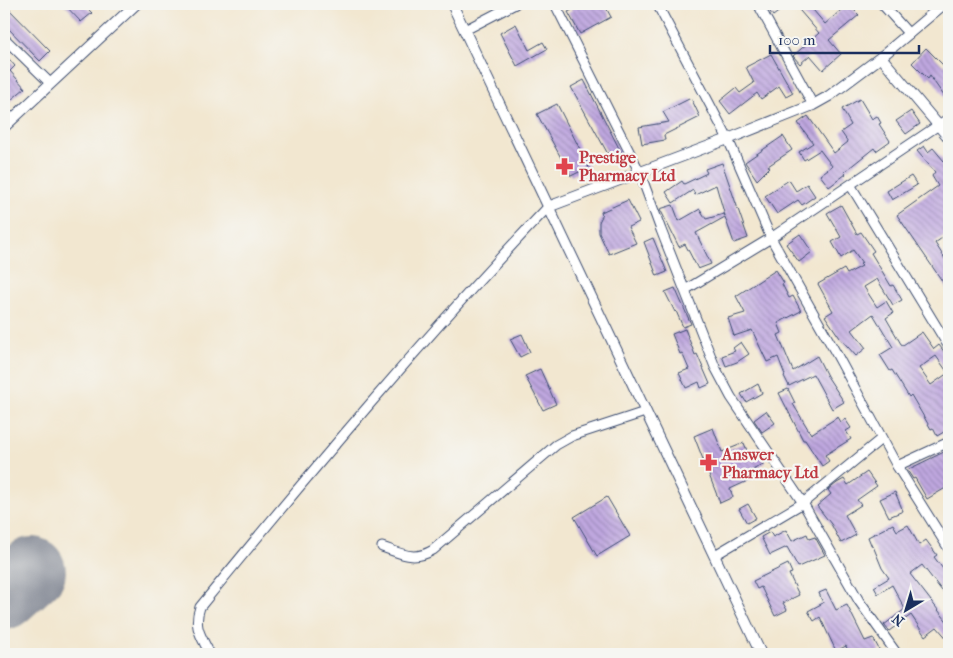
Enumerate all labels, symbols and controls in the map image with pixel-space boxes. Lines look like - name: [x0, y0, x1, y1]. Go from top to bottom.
- scale bar: [770, 22, 919, 54]
- text: 100 m: [778, 31, 816, 49]
- place label: Prestige Pharmacy Ltd: [579, 148, 677, 186]
- pharmacy icon: Prestige Pharmacy Ltd: [555, 156, 575, 176]
- place label: Answer Pharmacy Ltd: [721, 445, 820, 483]
- pharmacy icon: Answer Pharmacy Ltd: [698, 453, 718, 473]
- north arrow: [880, 586, 930, 636]
- text: N: [889, 610, 908, 630]

